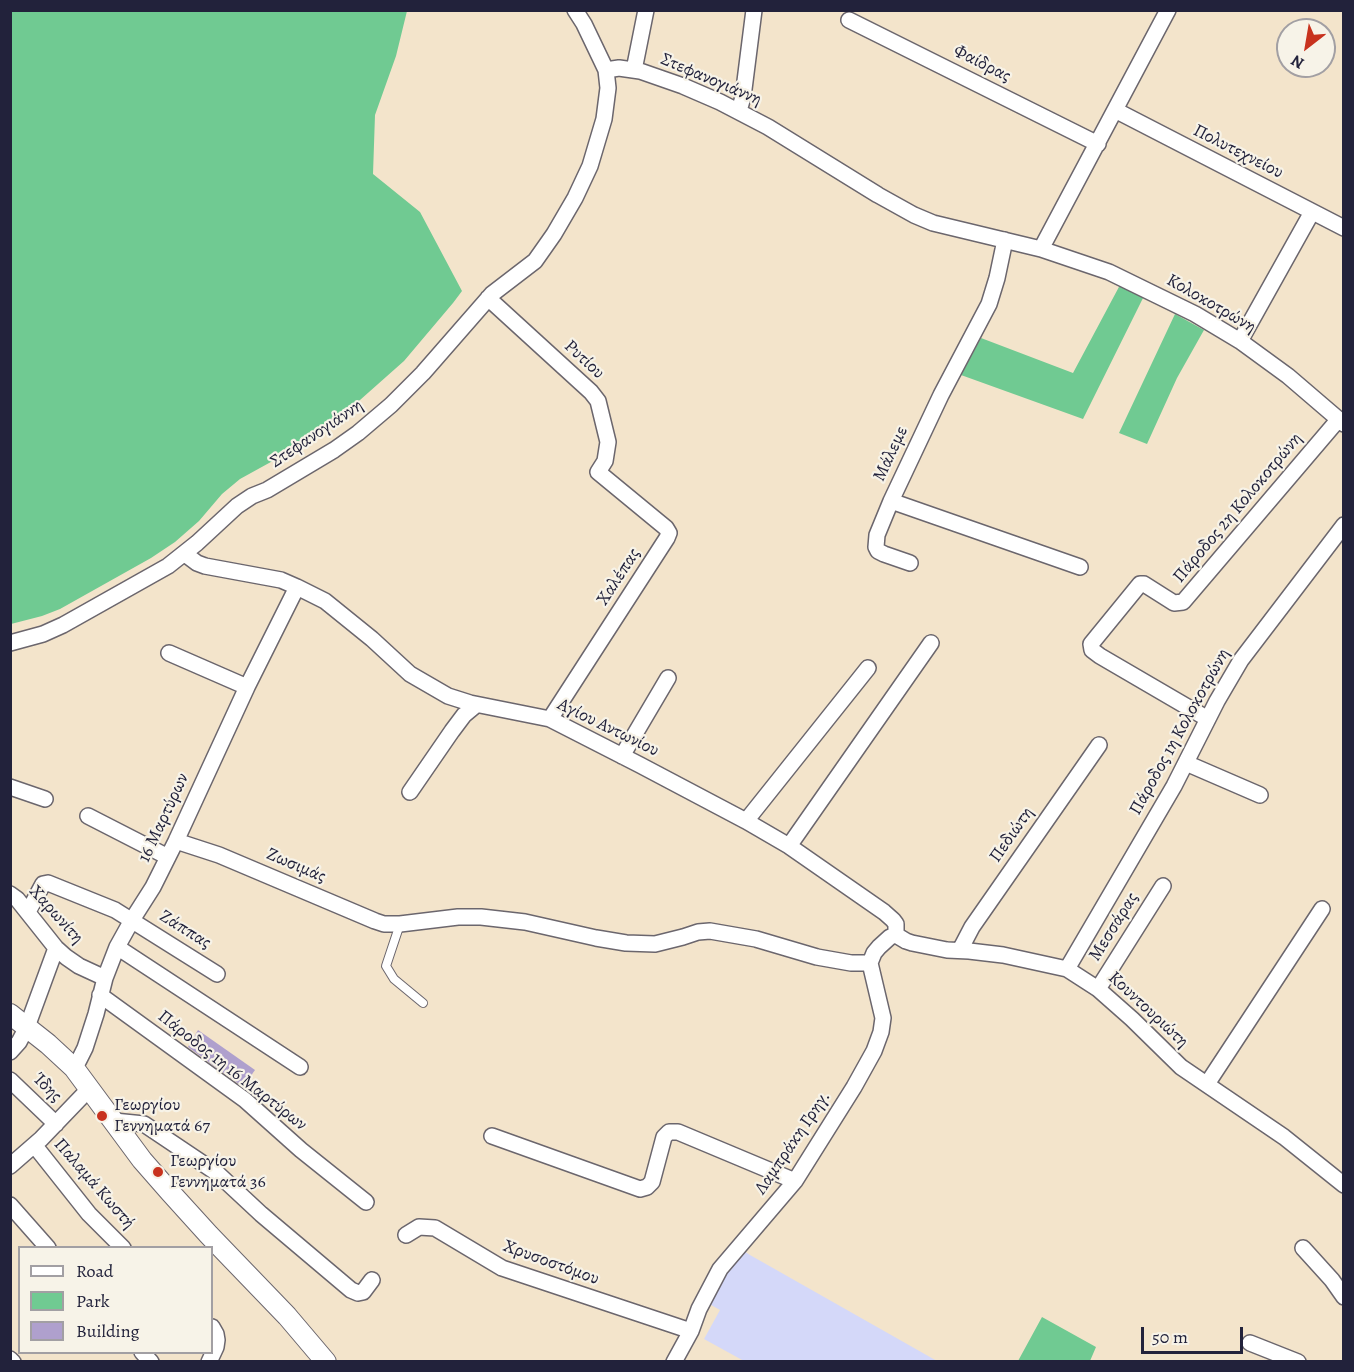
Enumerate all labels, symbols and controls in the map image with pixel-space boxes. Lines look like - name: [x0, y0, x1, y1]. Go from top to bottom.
- north arrow: [1276, 18, 1336, 78]
- street label: Φαίδρας: [950, 40, 1014, 88]
- street label: Στεφανογιάννη: [657, 49, 765, 111]
- text: N: [1287, 49, 1308, 74]
- street label: Πολυτεχνείου: [1189, 120, 1287, 184]
- street label: Κολοκοτρώνη: [1162, 270, 1260, 338]
- street label: Ρυτίου: [559, 336, 609, 384]
- street label: Στεφανογιάννη: [266, 395, 368, 473]
- street label: Μάλεμε: [869, 423, 913, 485]
- street label: Πάροδος 2η Κολοκοτρώνη: [1169, 429, 1307, 587]
- street label: Χαλέπας: [593, 544, 645, 610]
- street label: Πάροδος 1η Κολοκοτρώνη: [1125, 645, 1235, 819]
- street label: Αγίου Αντωνίου: [554, 694, 662, 762]
- street label: 16 Μαρτύρων: [134, 770, 194, 866]
- street label: Πεδιώτη: [985, 803, 1039, 867]
- street label: Ζωσιμάς: [263, 844, 329, 888]
- street label: Χαρωνίτη: [24, 881, 88, 949]
- street label: Μεσσάρας: [1084, 889, 1144, 965]
- street label: Ζάππας: [155, 906, 215, 954]
- street label: Κουντουριώτη: [1103, 967, 1193, 1053]
- street label: Πάροδος 1η 16 Μαρτύρων: [153, 1006, 311, 1136]
- street label: Ίδης: [28, 1069, 66, 1107]
- street label: Λαμπράκη Γρηγ.: [750, 1087, 836, 1199]
- place label: Γεωργίου Γεννηματά 67: [114, 1095, 210, 1138]
- marker: Γεωργίου Γεννηματά 67: [95, 1109, 109, 1123]
- street label: Παλαμά Κωστή: [49, 1134, 139, 1234]
- place label: Γεωργίου Γεννηματά 36: [170, 1151, 266, 1194]
- marker: Γεωργίου Γεννηματά 36: [151, 1165, 165, 1179]
- street label: Χρυσοστόμου: [500, 1236, 602, 1290]
- legend: [18, 1246, 213, 1354]
- text: Road: [76, 1259, 113, 1283]
- text: Park: [76, 1289, 110, 1313]
- scale bar: [1144, 1315, 1246, 1353]
- text: Building: [76, 1319, 140, 1343]
- text: 50 m: [1152, 1325, 1188, 1349]

